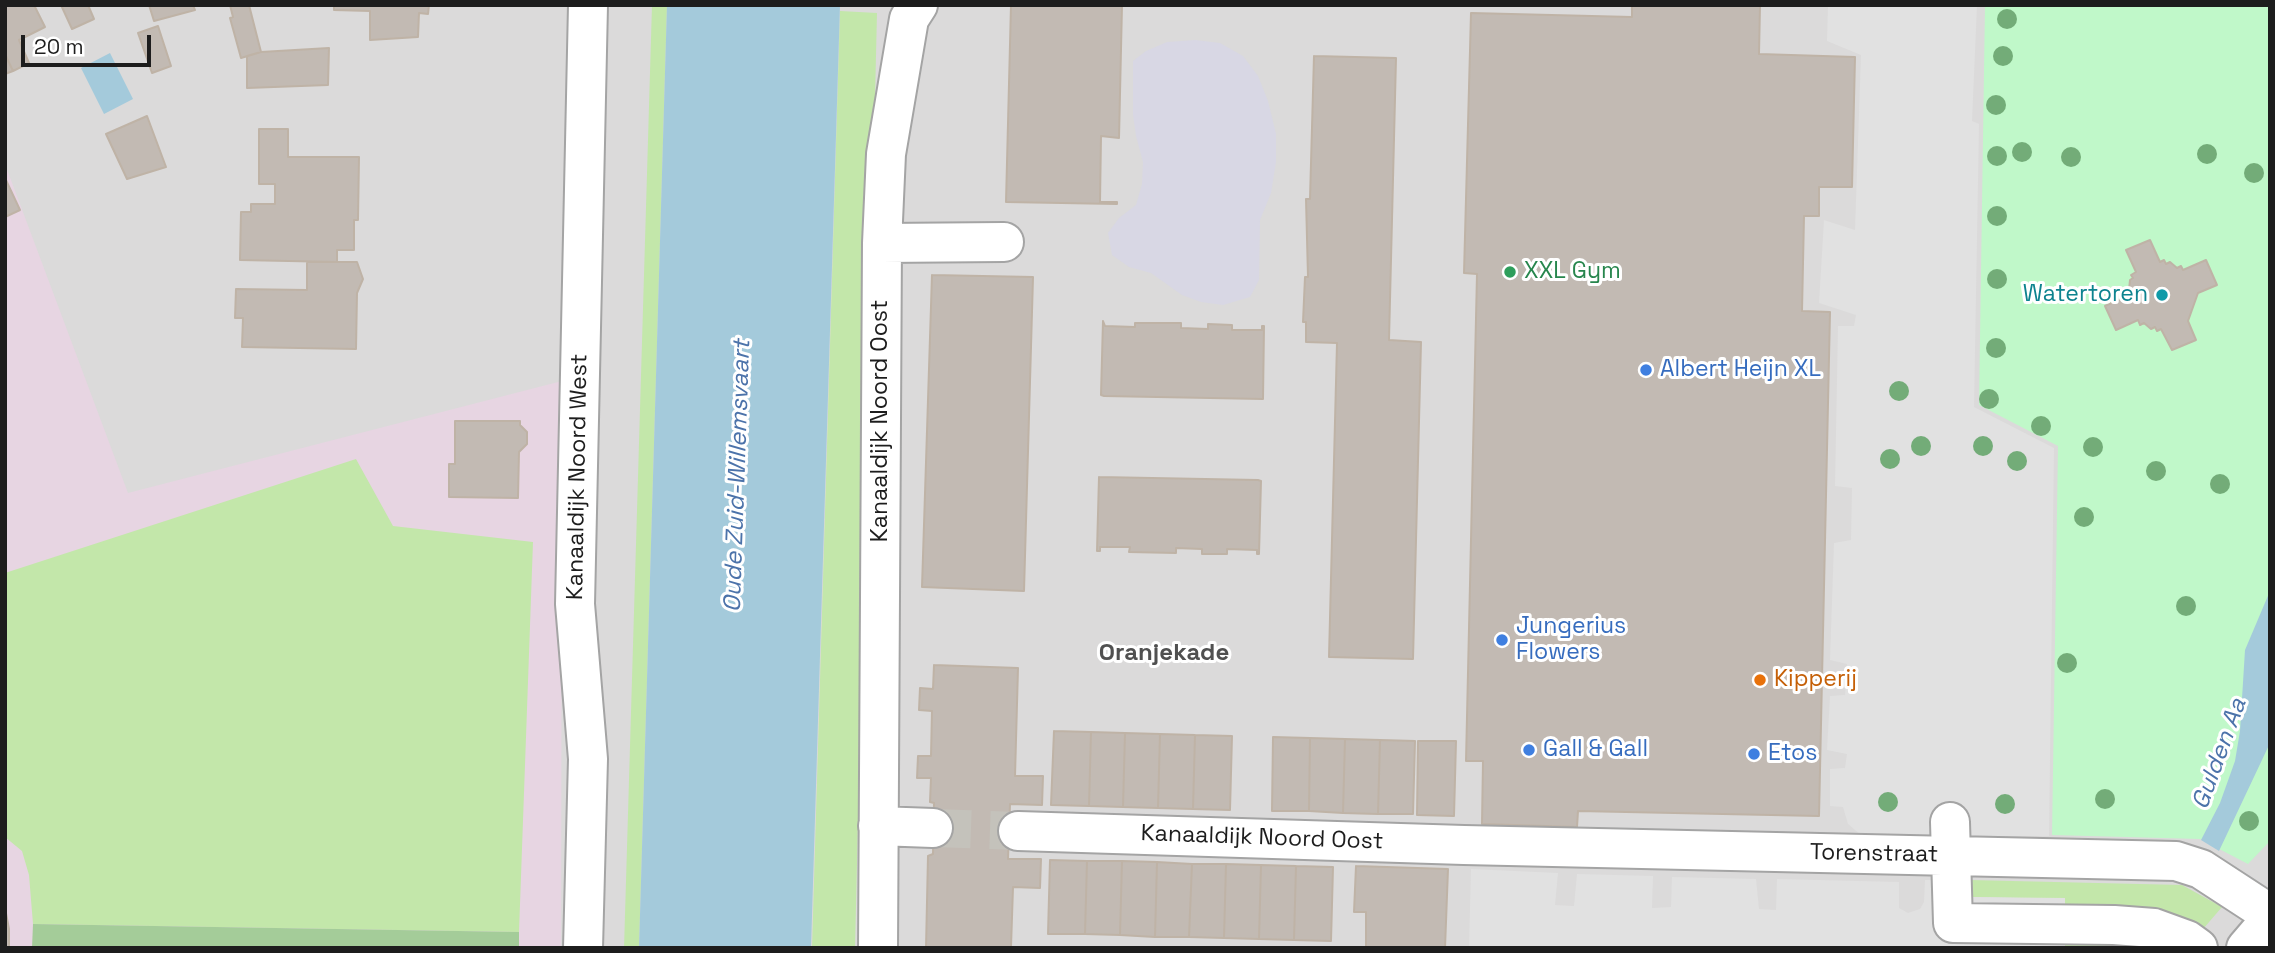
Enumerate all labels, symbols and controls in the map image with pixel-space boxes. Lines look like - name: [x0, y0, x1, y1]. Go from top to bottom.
- scale bar: [24, 21, 154, 65]
- text: 20 m: [34, 33, 84, 60]
- place label: XXL Gym: [1524, 258, 1621, 286]
- marker: XXL Gym: [1502, 264, 1518, 280]
- place label: Watertoren: [2023, 281, 2148, 309]
- marker: Watertoren: [2154, 287, 2170, 303]
- street label: Kanaaldijk Noord Oost: [867, 300, 895, 542]
- water label: Oude Zuid-Willemsvaart: [719, 339, 757, 613]
- street label: Kanaaldijk Noord West: [562, 354, 594, 600]
- place label: Albert Heijn XL: [1660, 356, 1821, 384]
- marker: Albert Heijn XL: [1638, 362, 1654, 378]
- place label: Jungerius Flowers: [1516, 613, 1626, 667]
- marker: Jungerius Flowers: [1494, 632, 1510, 648]
- district label: Oranjekade: [1099, 639, 1229, 667]
- place label: Kipperij: [1774, 666, 1857, 694]
- marker: Kipperij: [1752, 672, 1768, 688]
- water label: Gulden Aa: [2187, 695, 2253, 813]
- place label: Gall & Gall: [1543, 736, 1648, 764]
- place label: Etos: [1768, 740, 1817, 768]
- marker: Gall & Gall: [1521, 742, 1537, 758]
- marker: Etos: [1746, 746, 1762, 762]
- street label: Kanaaldijk Noord Oost: [1140, 820, 1384, 856]
- street label: Torenstraat: [1810, 839, 1938, 869]

